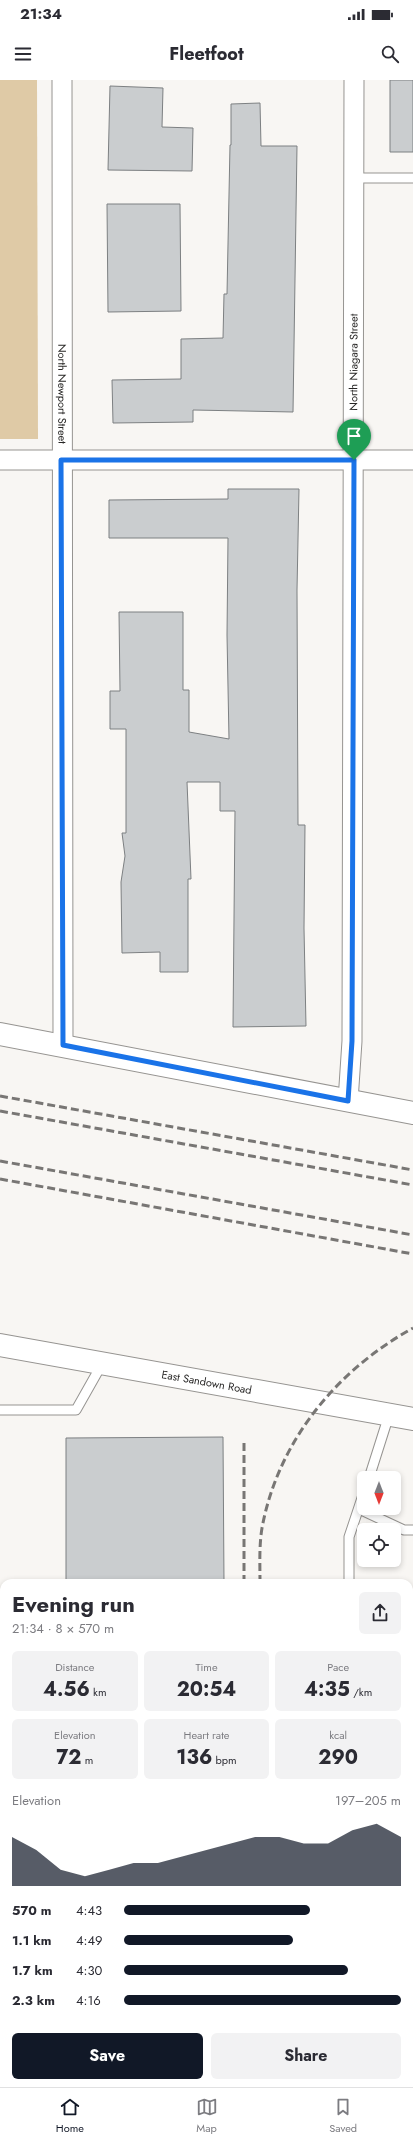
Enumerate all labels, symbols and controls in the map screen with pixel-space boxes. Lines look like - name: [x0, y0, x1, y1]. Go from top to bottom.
- text: 21:34: [20, 3, 62, 25]
- text: Fleetfoot: [169, 41, 244, 67]
- icon: menu: [12, 43, 34, 65]
- icon: search: [379, 43, 401, 65]
- street label: North Niagara Street: [345, 313, 362, 411]
- street label: North Newport Street: [54, 344, 70, 444]
- pin: [337, 419, 371, 460]
- icon: arrive: [343, 425, 365, 447]
- street label: East Sandown Road: [160, 1366, 253, 1398]
- north arrow: [357, 1471, 401, 1515]
- map controls: [357, 1471, 401, 1567]
- button: locate: [357, 1523, 401, 1567]
- text: Evening run: [12, 1588, 135, 1620]
- button: share: [359, 1592, 401, 1634]
- text: 21:34 · 8 × 570 m: [12, 1619, 114, 1638]
- text: Distance: [55, 1659, 95, 1675]
- text: Time: [195, 1659, 218, 1675]
- text: Pace: [327, 1659, 349, 1675]
- text: 4.56: [43, 1675, 90, 1704]
- text: 20:54: [177, 1675, 236, 1704]
- text: 4:35: [304, 1675, 350, 1704]
- text: km: [90, 1684, 107, 1700]
- text: /km: [350, 1684, 372, 1700]
- text: Elevation: [54, 1727, 96, 1743]
- text: Heart rate: [184, 1727, 229, 1743]
- text: kcal: [329, 1727, 347, 1743]
- text: 72: [56, 1743, 81, 1772]
- text: 136: [176, 1743, 212, 1772]
- text: 290: [318, 1743, 358, 1772]
- text: m: [81, 1752, 93, 1768]
- text: bpm: [212, 1752, 237, 1768]
- text: Elevation: [12, 1791, 61, 1810]
- text: 197–205 m: [335, 1791, 401, 1810]
- text: 570 m: [12, 1901, 51, 1920]
- text: 4:43: [76, 1901, 102, 1920]
- text: 1.1 km: [12, 1931, 51, 1950]
- text: 4:49: [76, 1931, 103, 1950]
- text: 1.7 km: [12, 1961, 53, 1980]
- text: 4:30: [76, 1961, 102, 1980]
- text: 2.3 km: [12, 1991, 55, 2010]
- text: 4:16: [76, 1991, 101, 2010]
- button: Save: [12, 2033, 203, 2079]
- button: Share: [211, 2033, 401, 2079]
- tab: Home: [56, 2096, 84, 2136]
- tab: Map: [196, 2096, 218, 2136]
- tab: Saved: [329, 2096, 357, 2136]

